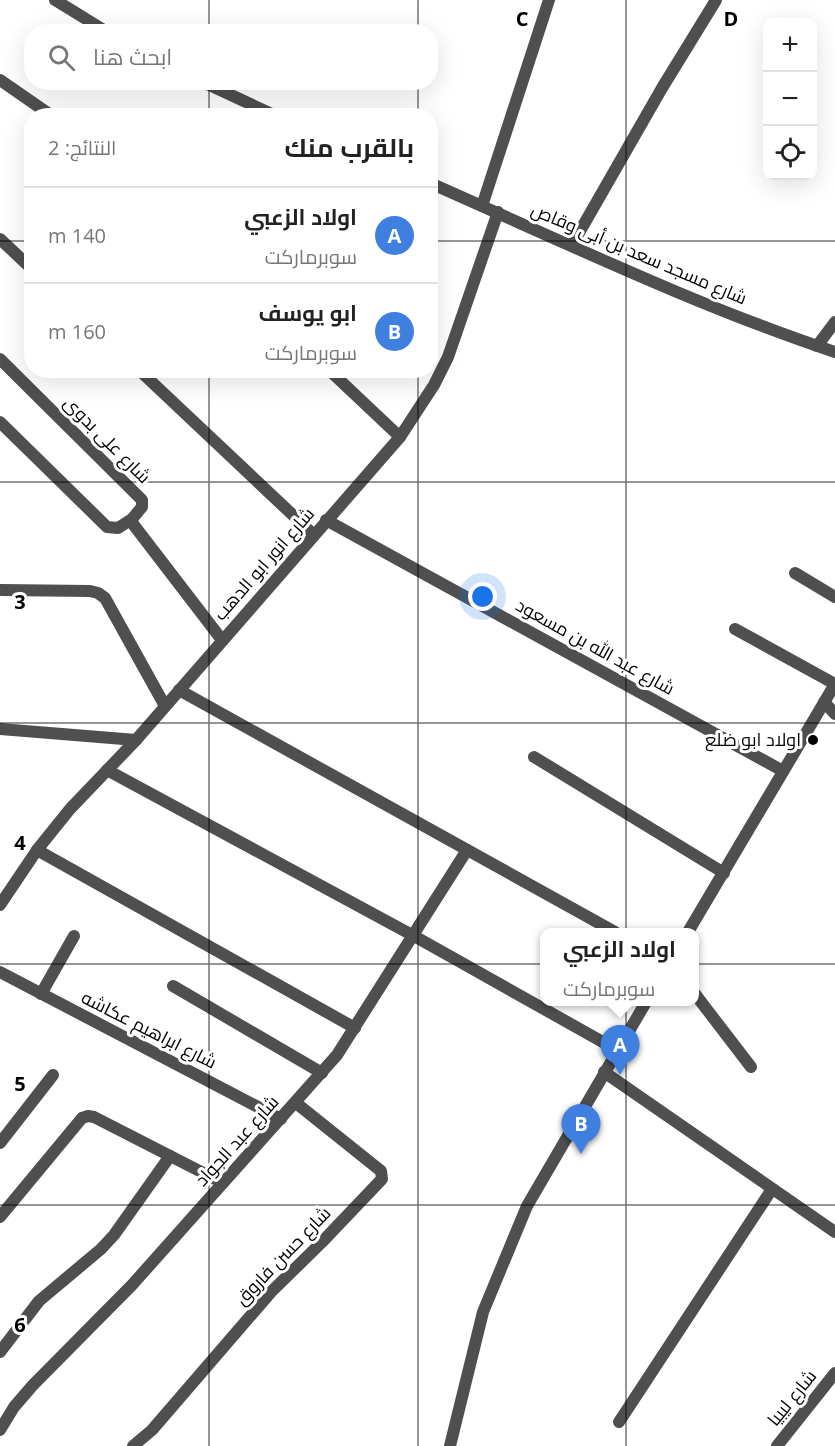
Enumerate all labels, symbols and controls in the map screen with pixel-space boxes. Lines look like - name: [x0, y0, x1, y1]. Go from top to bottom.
- text: C: [516, 5, 529, 32]
- text: D: [724, 5, 738, 32]
- map controls: [763, 18, 817, 180]
- button: +: [763, 18, 817, 72]
- search box: [24, 24, 438, 90]
- icon: search: [45, 41, 78, 74]
- text: ابحث هنا: [93, 41, 172, 71]
- button: −: [763, 72, 817, 126]
- button: locate: [763, 126, 817, 180]
- text: بالقرب منك: [285, 129, 414, 165]
- text: النتائج: 2: [48, 134, 116, 161]
- street label: شارع مسجد سعد بن أبى وقاص: [527, 197, 751, 310]
- text: اولاد الزعبي: [244, 201, 357, 231]
- text: 140 m: [48, 222, 106, 249]
- text: A: [388, 222, 401, 249]
- text: سوبرماركت: [265, 243, 357, 270]
- text: ابو يوسف: [259, 297, 357, 327]
- text: 160 m: [48, 318, 106, 345]
- text: B: [388, 318, 401, 345]
- text: سوبرماركت: [265, 339, 357, 366]
- street label: شارع على بدوى: [58, 390, 157, 489]
- street label: شارع انور ابو الدهب: [208, 502, 320, 626]
- your location: [468, 582, 497, 611]
- text: 3: [14, 588, 26, 615]
- street label: شارع عبد الله بن مسعود: [511, 592, 679, 701]
- place label: اولاد ابو ضلع: [705, 727, 801, 752]
- marker: اولاد ابو ضلع: [806, 733, 820, 747]
- text: 4: [14, 829, 26, 856]
- popup: [540, 928, 699, 1006]
- text: اولاد الزعبي: [563, 933, 676, 963]
- text: سوبرماركت: [563, 975, 655, 1002]
- street label: شارع ابراهيم عكاشه: [77, 985, 221, 1074]
- pin: A: [600, 1026, 640, 1075]
- text: 5: [14, 1070, 26, 1097]
- street label: شارع عبد الجواد: [189, 1090, 284, 1192]
- pin: B: [562, 1104, 600, 1154]
- street label: شارع حسن فاروق: [229, 1201, 336, 1310]
- text: 6: [14, 1311, 26, 1338]
- street label: شارع ليبيا: [761, 1364, 822, 1431]

